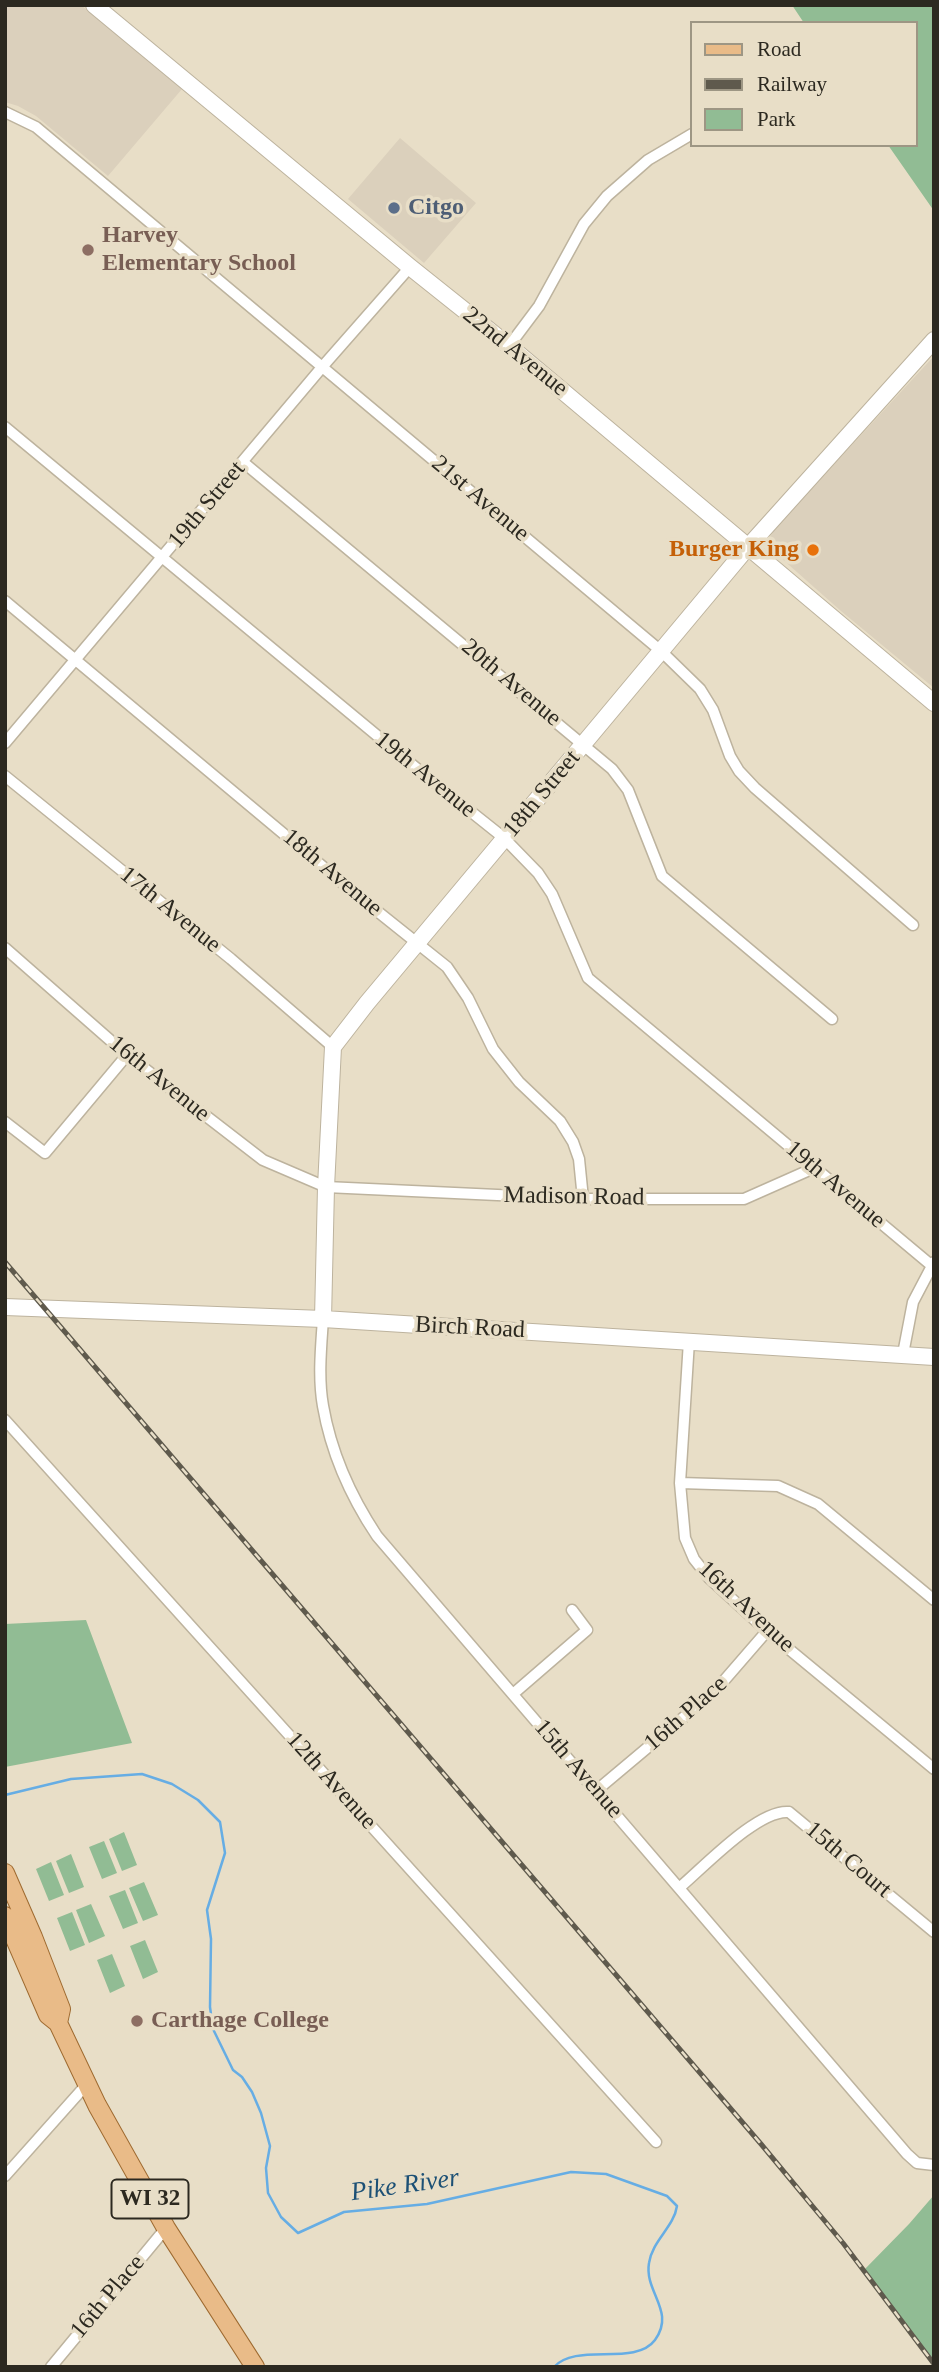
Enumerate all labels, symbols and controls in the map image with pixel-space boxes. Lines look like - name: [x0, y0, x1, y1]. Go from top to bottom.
- legend: [690, 21, 918, 147]
- text: Road: [757, 37, 801, 61]
- text: Railway: [757, 72, 827, 96]
- text: Park: [757, 107, 796, 131]
- place label: Citgo: [408, 194, 464, 222]
- marker: Citgo: [386, 200, 402, 216]
- place label: Harvey Elementary School: [102, 222, 296, 278]
- marker: Harvey Elementary School: [80, 242, 96, 258]
- street label: 22nd Avenue: [457, 301, 573, 403]
- street label: 21st Avenue: [425, 450, 535, 548]
- street label: 19th Street: [162, 456, 252, 554]
- place label: Burger King: [669, 536, 799, 564]
- marker: Burger King: [805, 542, 821, 558]
- street label: 20th Avenue: [455, 633, 567, 733]
- street label: 19th Avenue: [369, 726, 481, 824]
- street label: 18th Street: [497, 745, 587, 843]
- street label: 18th Avenue: [276, 823, 388, 923]
- street label: 17th Avenue: [114, 861, 226, 959]
- street label: 16th Avenue: [103, 1030, 215, 1128]
- street label: 19th Avenue: [779, 1135, 891, 1235]
- street label: Madison Road: [503, 1181, 645, 1213]
- street label: Birch Road: [414, 1311, 526, 1345]
- street label: 16th Avenue: [692, 1555, 800, 1659]
- street label: 16th Place: [639, 1670, 733, 1758]
- street label: 15th Avenue: [527, 1714, 629, 1824]
- street label: 12th Avenue: [280, 1726, 382, 1836]
- street label: 15th Court: [799, 1816, 897, 1904]
- place label: Carthage College: [151, 2007, 329, 2035]
- marker: Carthage College: [129, 2013, 145, 2029]
- water label: Pike River: [349, 2163, 461, 2209]
- road number: WI 32: [111, 2180, 188, 2218]
- street label: 16th Place: [65, 2249, 151, 2345]

